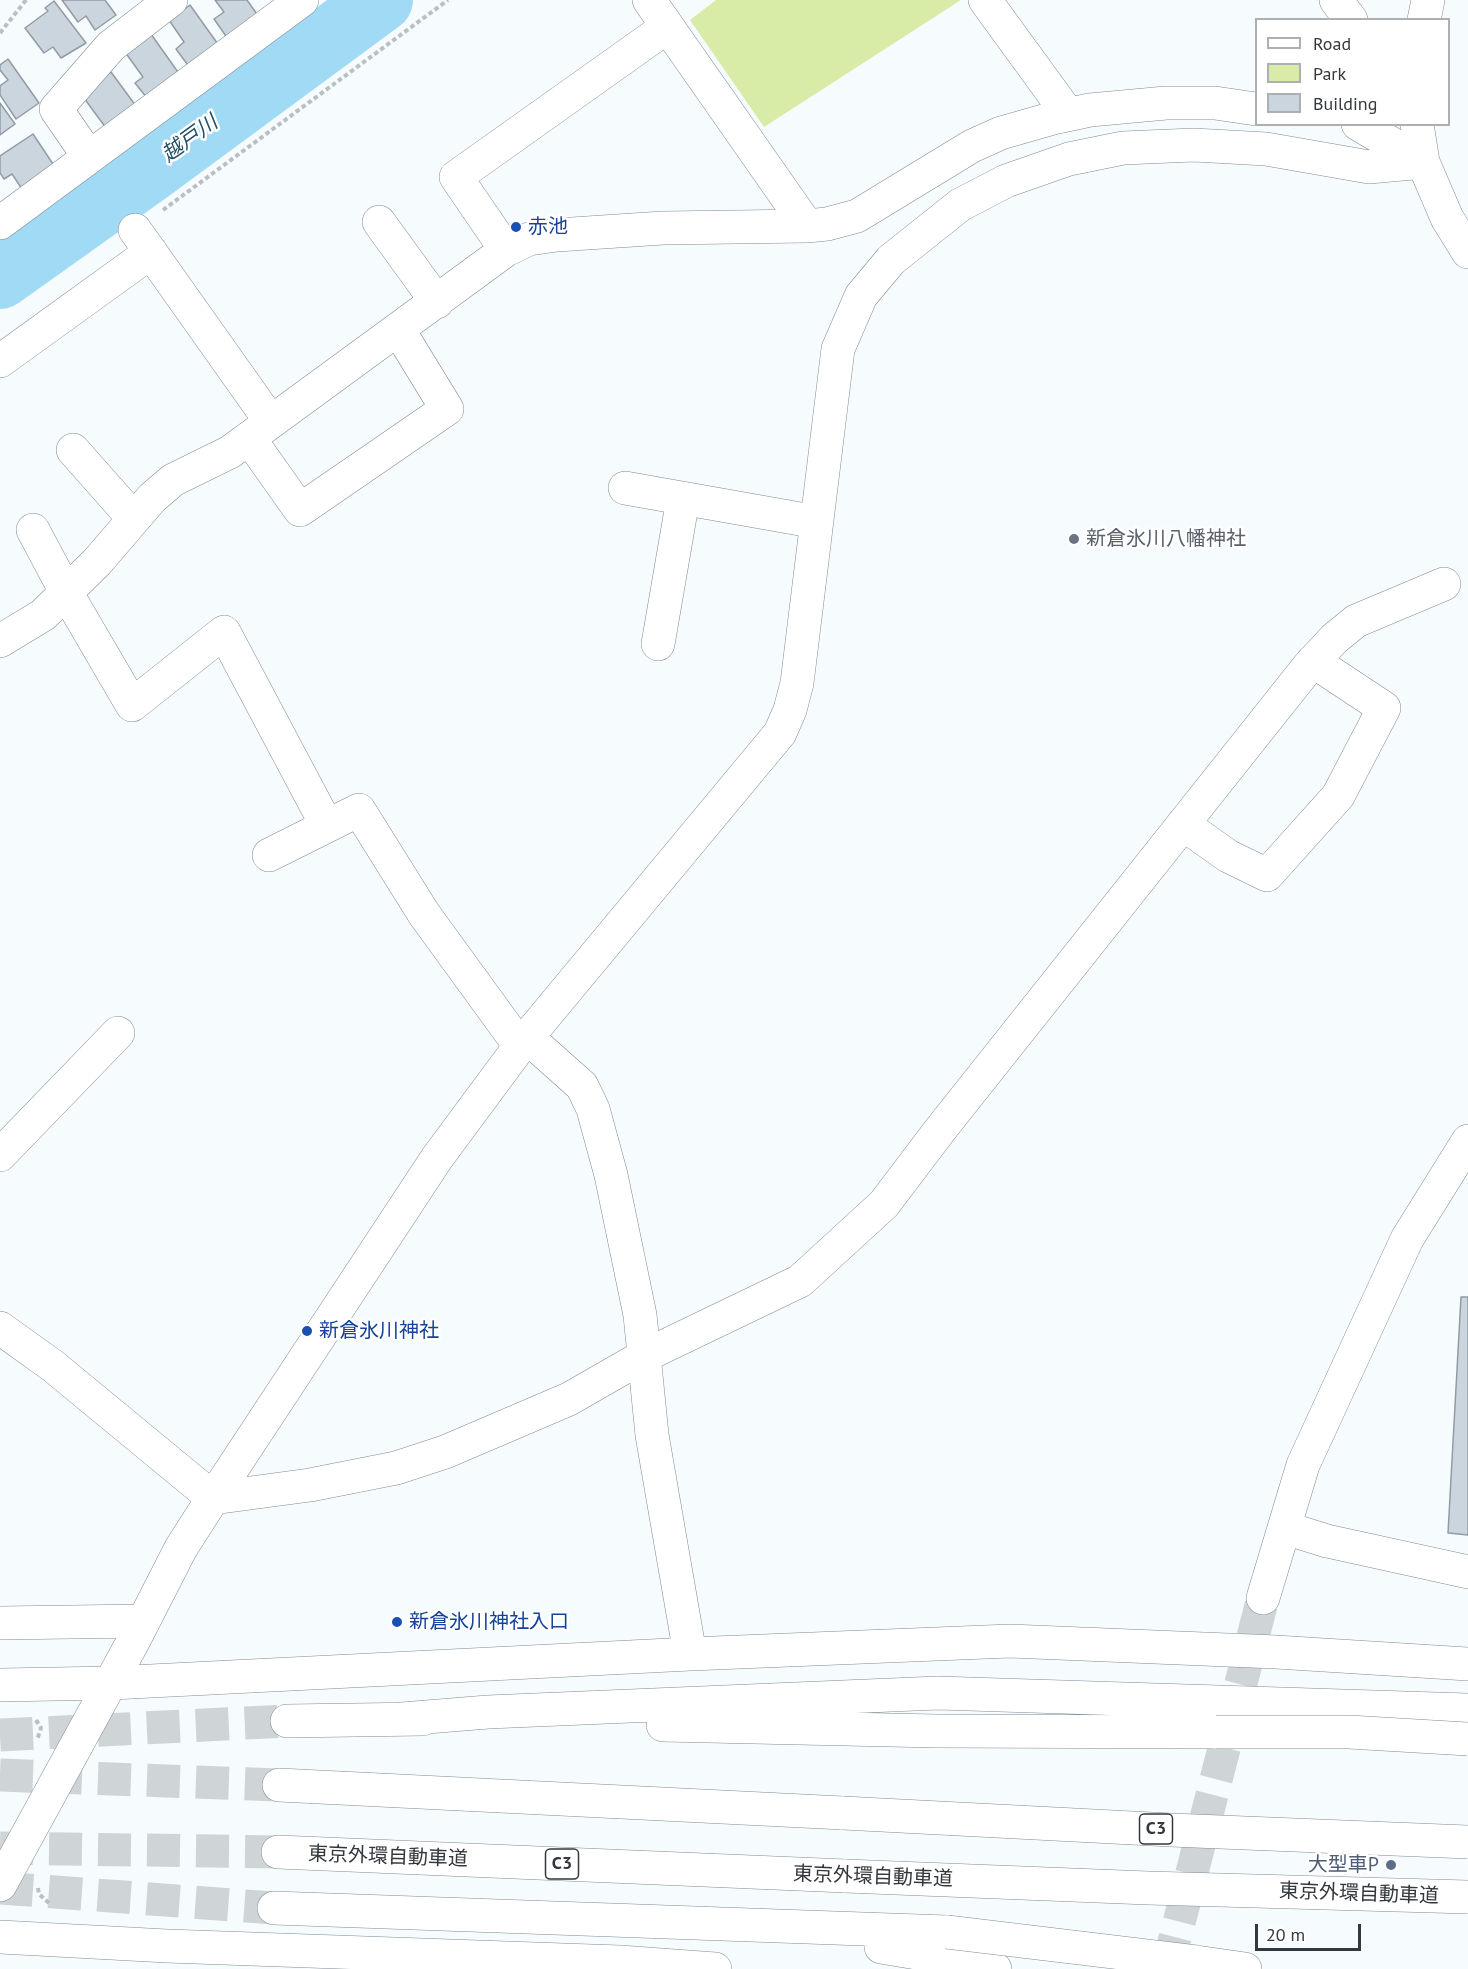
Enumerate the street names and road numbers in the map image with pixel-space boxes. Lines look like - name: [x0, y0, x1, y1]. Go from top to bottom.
- road number: C3: [1140, 1814, 1172, 1844]
- street label: 東京外環自動車道: [308, 1842, 468, 1872]
- road number: C3: [546, 1849, 578, 1879]
- street label: 東京外環自動車道: [793, 1862, 953, 1892]
- street label: 東京外環自動車道: [1279, 1879, 1439, 1909]

